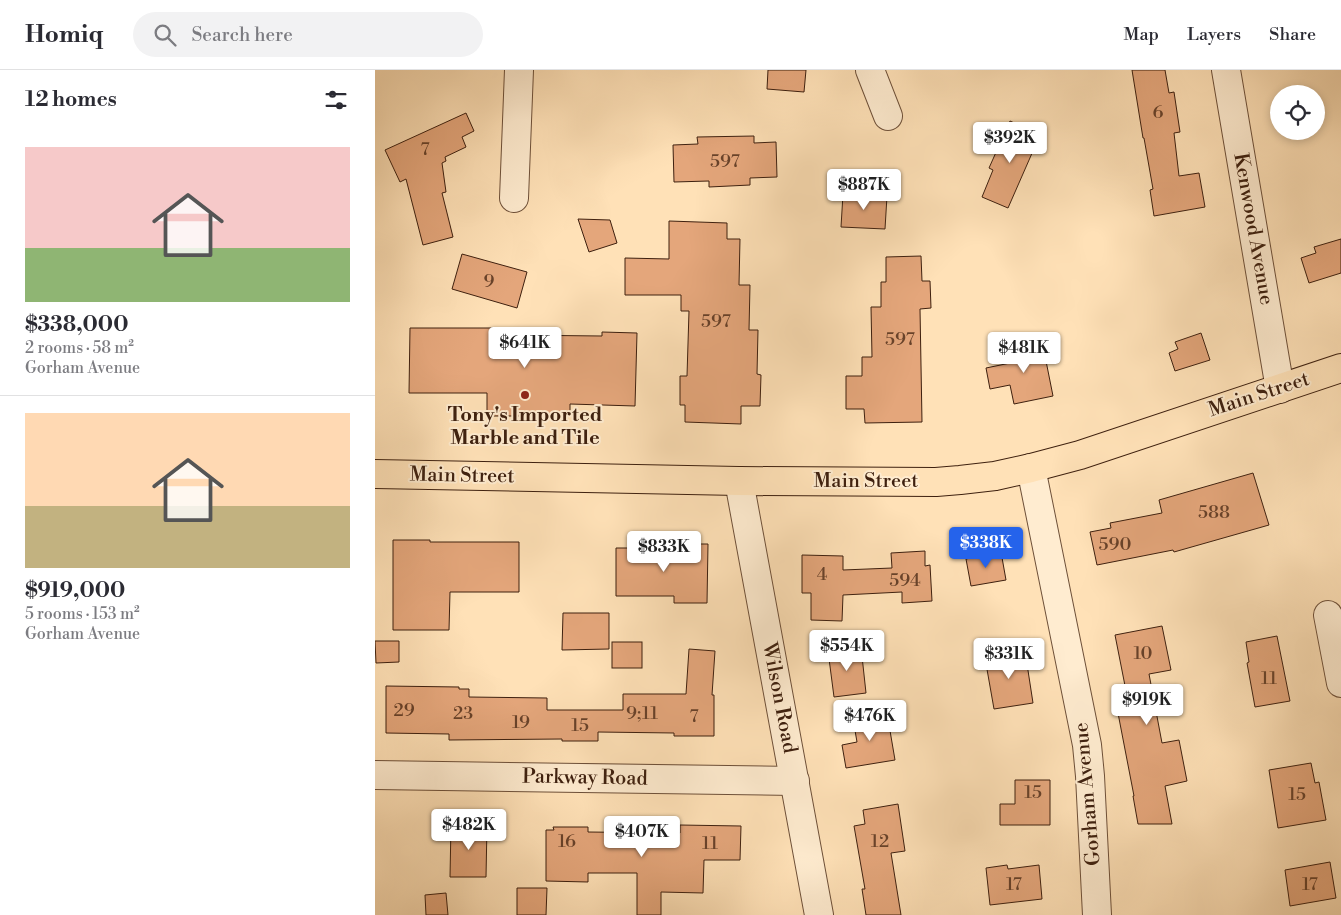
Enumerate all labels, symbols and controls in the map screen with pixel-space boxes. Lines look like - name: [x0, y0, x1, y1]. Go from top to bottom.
- search box: [133, 12, 483, 57]
- text: Homiq: [25, 20, 103, 50]
- icon: search: [151, 21, 179, 49]
- text: Search here: [191, 23, 293, 47]
- text: Map: [1124, 23, 1159, 46]
- text: Layers: [1187, 23, 1241, 46]
- text: Share: [1269, 23, 1316, 46]
- map controls: [1270, 85, 1325, 140]
- button: locate: [1270, 85, 1325, 140]
- icon: filters: [322, 86, 350, 114]
- text: 12 homes: [25, 87, 117, 113]
- house number: 6: [1153, 101, 1164, 124]
- pin: $392K: [975, 122, 1045, 164]
- text: $392K: [984, 128, 1036, 148]
- house number: 7: [420, 138, 430, 161]
- house number: 597: [710, 150, 740, 173]
- street label: Kenwood Avenue: [1227, 151, 1279, 307]
- pin: $887K: [829, 168, 899, 211]
- text: $887K: [838, 175, 890, 195]
- icon: home: [143, 180, 233, 270]
- house number: 9: [484, 270, 495, 293]
- house number: 597: [701, 310, 731, 333]
- text: $338,000: [25, 312, 128, 338]
- pin: $641K: [490, 326, 560, 369]
- house number: 597: [885, 328, 915, 351]
- pin: $481K: [989, 332, 1059, 374]
- text: $641K: [499, 333, 551, 353]
- text: 2 rooms · 58 m²: [25, 338, 134, 358]
- text: $481K: [999, 338, 1049, 358]
- text: Gorham Avenue: [25, 358, 140, 378]
- street label: Main Street: [1205, 367, 1313, 423]
- marker: Tony's Imported Marble and Tile: [519, 389, 531, 401]
- place label: Tony's Imported Marble and Tile: [448, 403, 603, 451]
- icon: home: [143, 445, 233, 535]
- street label: Main Street: [409, 463, 515, 489]
- street label: Main Street: [814, 469, 918, 494]
- house number: 588: [1198, 501, 1230, 524]
- pin: $338K: [951, 526, 1021, 569]
- pin: $833K: [629, 530, 699, 573]
- text: $338K: [960, 533, 1012, 553]
- house number: 590: [1099, 533, 1131, 556]
- text: $833K: [638, 537, 690, 557]
- house number: 4: [817, 563, 828, 586]
- house number: 594: [889, 569, 921, 592]
- text: $919,000: [25, 578, 125, 604]
- text: 5 rooms · 153 m²: [25, 604, 140, 624]
- text: Gorham Avenue: [25, 624, 140, 644]
- pin: $554K: [812, 630, 882, 672]
- text: $554K: [820, 636, 874, 656]
- pin: $331K: [974, 638, 1044, 680]
- street label: Wilson Road: [756, 639, 802, 756]
- house number: 10: [1133, 642, 1153, 665]
- text: $331K: [984, 644, 1034, 664]
- house number: 11: [1261, 667, 1277, 690]
- pin: $919K: [1112, 684, 1182, 726]
- text: $919K: [1122, 690, 1172, 710]
- house number: 29: [393, 699, 415, 722]
- pin: $476K: [835, 700, 905, 742]
- house number: 23: [453, 702, 473, 725]
- house number: 9;11: [626, 702, 658, 725]
- house number: 7: [689, 705, 699, 728]
- text: $476K: [844, 706, 896, 726]
- house number: 19: [512, 711, 530, 734]
- house number: 15: [571, 714, 589, 737]
- street label: Gorham Avenue: [1069, 721, 1107, 867]
- street label: Parkway Road: [522, 764, 649, 792]
- house number: 15: [1024, 781, 1042, 804]
- house number: 15: [1288, 783, 1306, 806]
- pin: $482K: [434, 808, 504, 851]
- text: $482K: [442, 815, 496, 835]
- pin: $407K: [607, 816, 677, 858]
- text: $407K: [615, 822, 669, 842]
- house number: 16: [558, 830, 576, 853]
- house number: 12: [871, 830, 889, 853]
- house number: 11: [702, 832, 718, 855]
- house number: 17: [1006, 873, 1022, 896]
- house number: 17: [1302, 873, 1318, 896]

